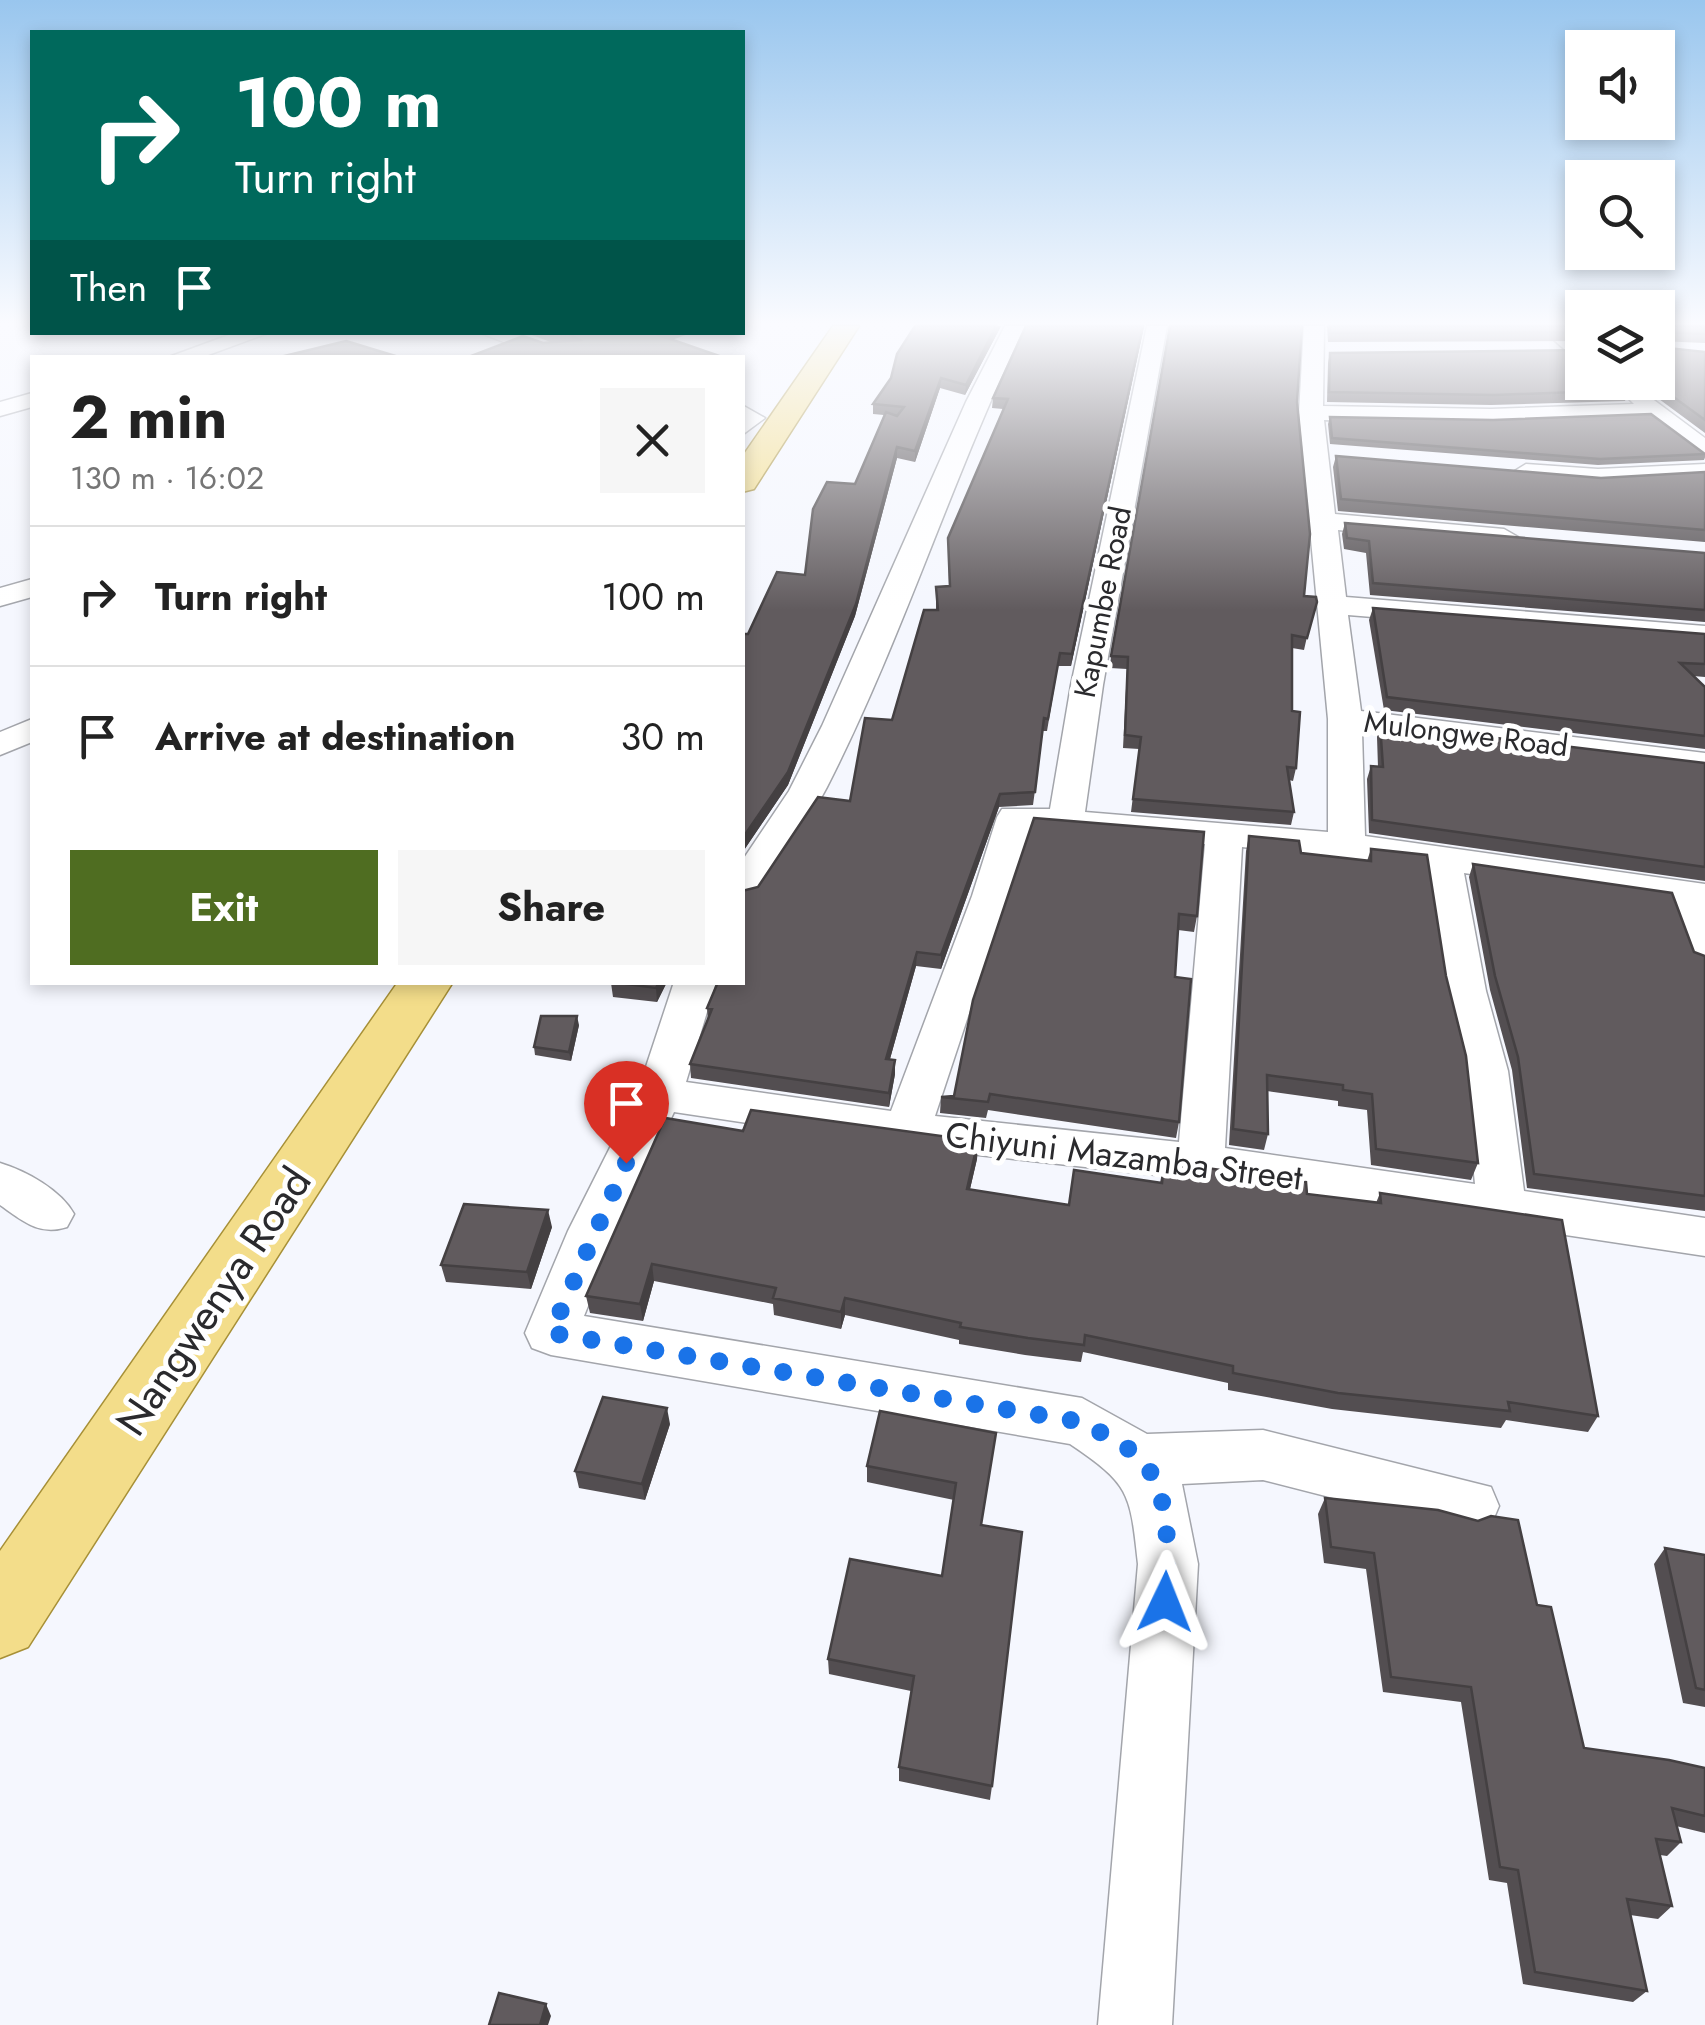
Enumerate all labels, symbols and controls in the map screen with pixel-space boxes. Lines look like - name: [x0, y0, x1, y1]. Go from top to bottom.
- map controls: [1565, 30, 1675, 400]
- button: sound: [1565, 30, 1675, 140]
- text: 100 m: [235, 52, 442, 153]
- icon: right: [70, 70, 200, 200]
- text: Turn right: [235, 145, 416, 210]
- button: search: [1565, 160, 1675, 270]
- text: Then: [70, 260, 147, 315]
- icon: arrive: [167, 260, 222, 315]
- button: layers: [1565, 290, 1675, 400]
- text: 2 min: [70, 374, 228, 461]
- button: close: [600, 388, 705, 493]
- text: 130 m · 16:02: [70, 455, 264, 501]
- street label: Kapumbe Road: [1063, 503, 1142, 701]
- icon: right: [70, 569, 125, 624]
- text: Turn right: [155, 569, 327, 624]
- text: 100 m: [601, 569, 705, 624]
- street label: Mulongwe Road: [1362, 700, 1571, 767]
- icon: arrive: [70, 709, 125, 764]
- text: Arrive at destination: [155, 709, 516, 764]
- text: 30 m: [620, 709, 705, 764]
- button: Exit: [70, 850, 378, 965]
- button: Share: [398, 850, 705, 965]
- pin: [584, 1061, 669, 1164]
- icon: arrive: [599, 1076, 654, 1131]
- street label: Chiyuni Mazamba Street: [943, 1109, 1306, 1203]
- street label: Nangwenya Road: [101, 1155, 326, 1448]
- position arrow: [1113, 1550, 1217, 1654]

